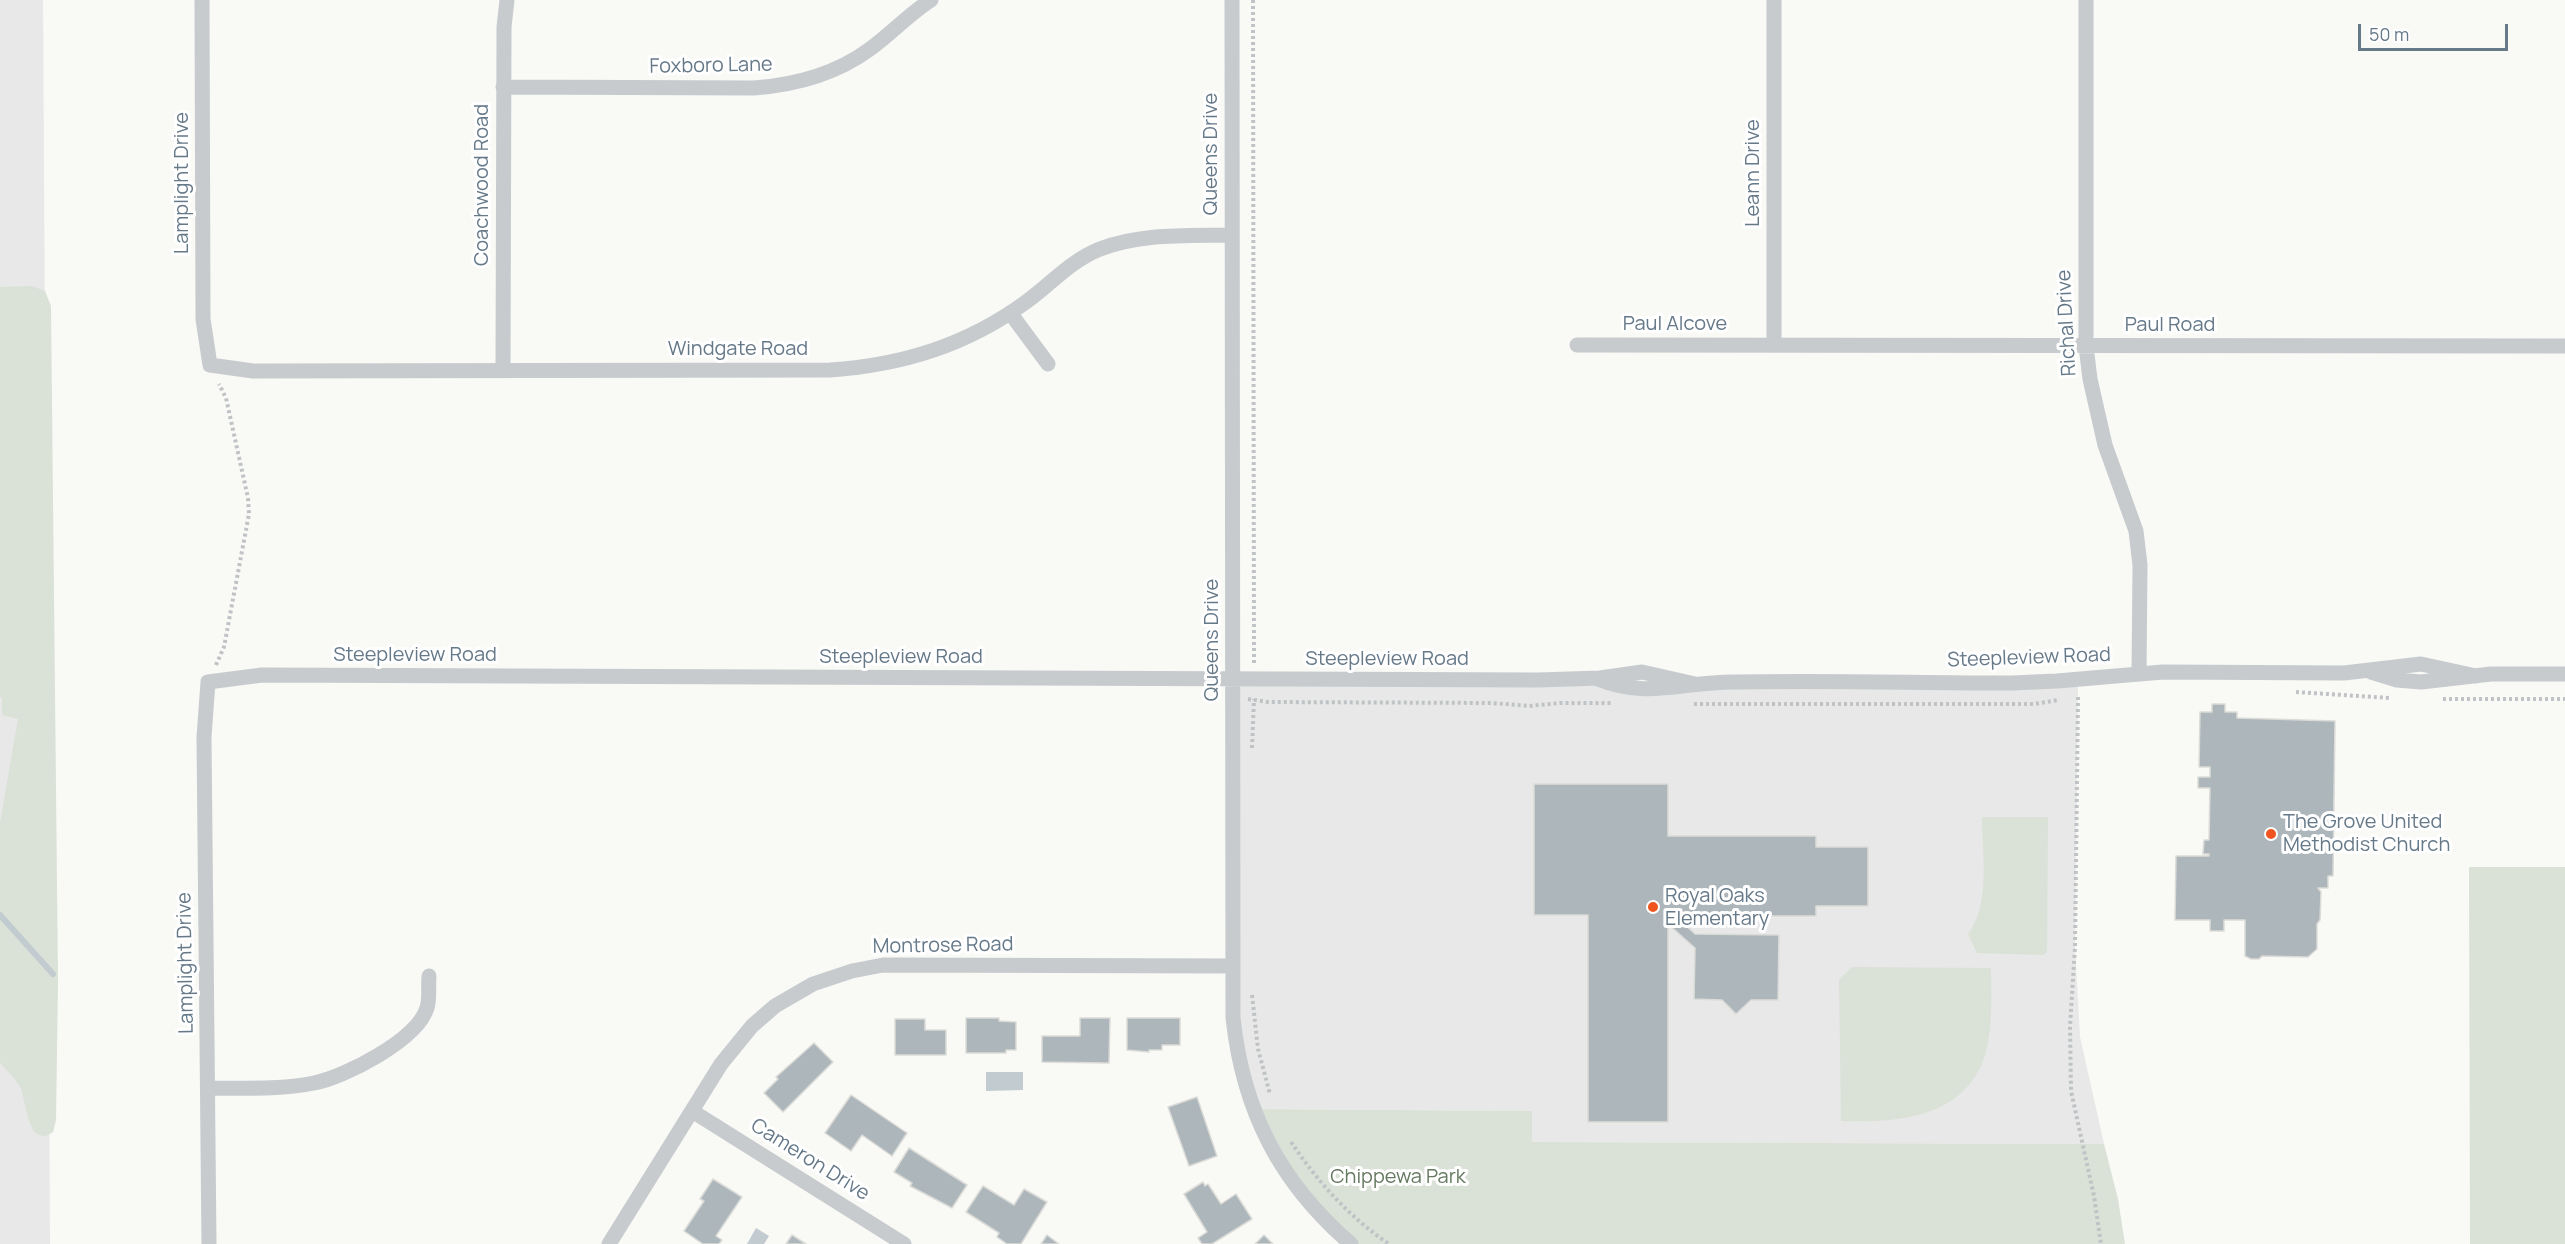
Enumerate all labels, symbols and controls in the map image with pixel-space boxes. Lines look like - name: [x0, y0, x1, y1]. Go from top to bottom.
- scale bar: [2361, 12, 2511, 50]
- text: 50 m: [2369, 22, 2409, 46]
- street label: Foxboro Lane: [649, 53, 773, 79]
- street label: Queens Drive: [1199, 93, 1223, 215]
- street label: Coachwood Road: [470, 104, 494, 266]
- street label: Lamplight Drive: [170, 112, 194, 254]
- street label: Leann Drive: [1741, 119, 1765, 227]
- street label: Richal Drive: [2052, 269, 2082, 377]
- street label: Paul Alcove: [1623, 312, 1727, 336]
- street label: Paul Road: [2125, 313, 2215, 337]
- street label: Windgate Road: [668, 337, 808, 361]
- street label: Queens Drive: [1200, 579, 1224, 701]
- street label: Steepleview Road: [333, 643, 497, 667]
- street label: Steepleview Road: [1947, 643, 2111, 673]
- street label: Steepleview Road: [819, 645, 983, 669]
- street label: Steepleview Road: [1305, 647, 1469, 671]
- place label: The Grove United Methodist Church: [2283, 810, 2450, 857]
- marker: The Grove United Methodist Church: [2264, 827, 2278, 841]
- place label: Royal Oaks Elementary: [1665, 884, 1769, 931]
- street label: Lamplight Drive: [173, 892, 199, 1034]
- marker: Royal Oaks Elementary: [1646, 900, 1660, 914]
- street label: Montrose Road: [872, 933, 1014, 959]
- street label: Cameron Drive: [746, 1114, 874, 1206]
- park label: Chippewa Park: [1330, 1165, 1466, 1189]

